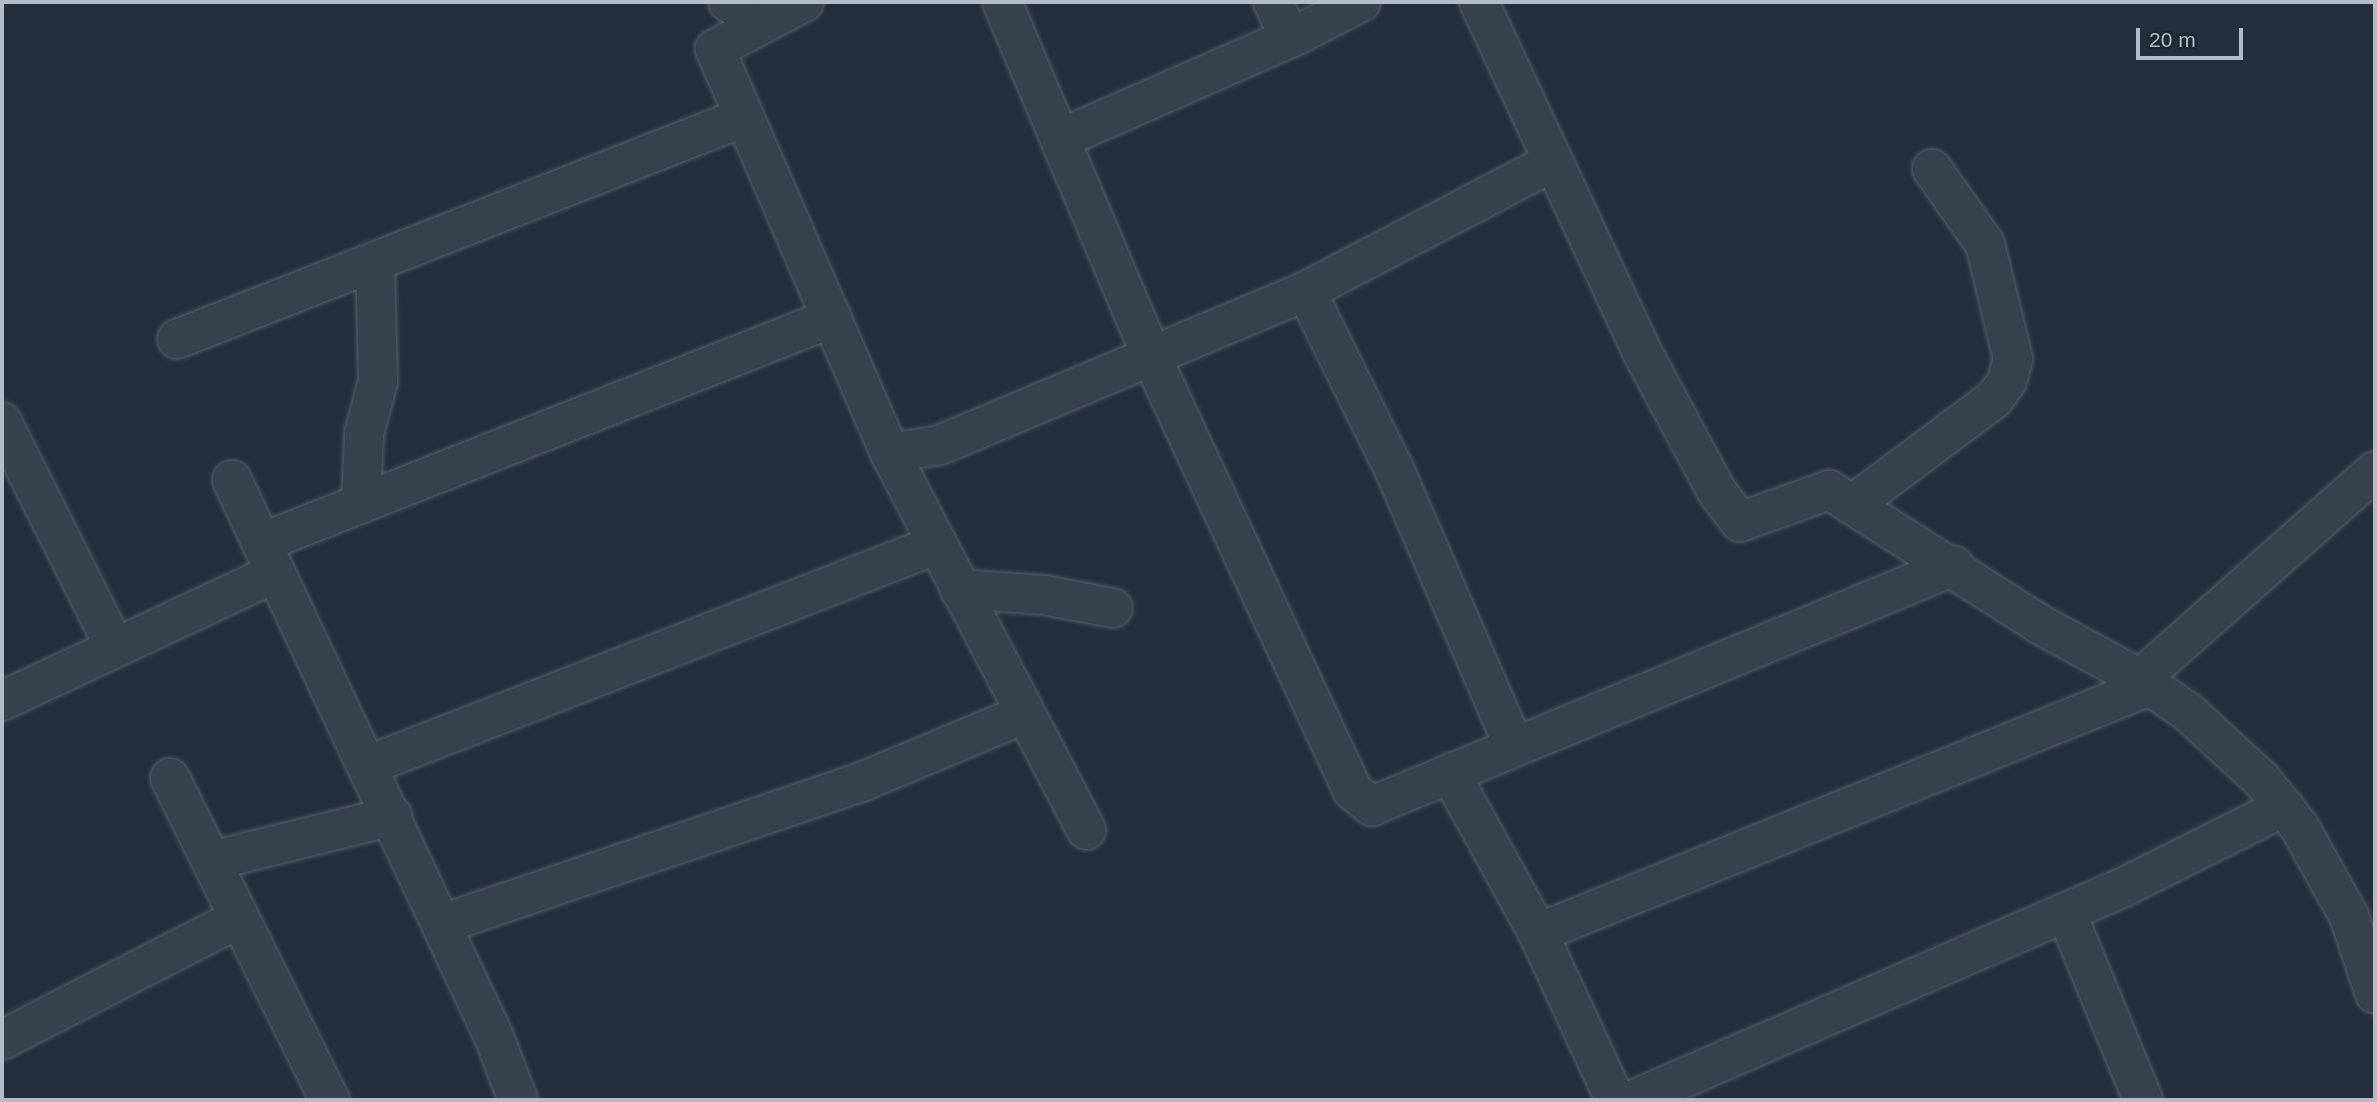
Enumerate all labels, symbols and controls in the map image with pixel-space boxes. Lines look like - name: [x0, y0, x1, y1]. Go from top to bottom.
- scale bar: [2139, 14, 2246, 58]
- text: 20 m: [2149, 28, 2196, 51]

